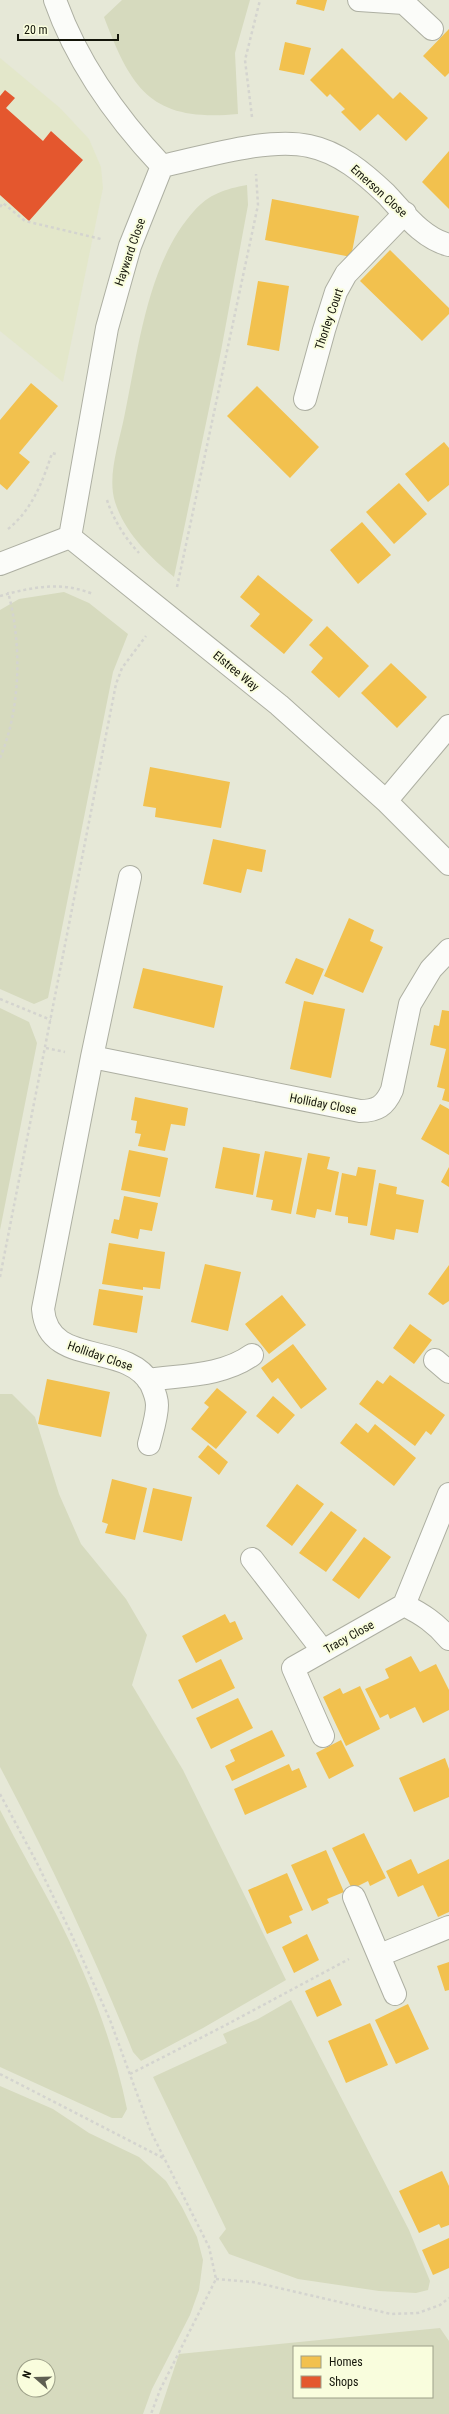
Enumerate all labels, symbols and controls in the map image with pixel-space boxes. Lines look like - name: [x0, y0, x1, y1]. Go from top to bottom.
- scale bar: [18, 16, 118, 42]
- text: 20 m: [24, 23, 48, 37]
- street label: Emerson Close: [348, 162, 410, 220]
- street label: Hayward Close: [112, 216, 148, 288]
- street label: Thorley Court: [312, 286, 346, 351]
- street label: Elstree Way: [210, 648, 262, 694]
- street label: Holliday Close: [288, 1091, 358, 1117]
- street label: Holliday Close: [66, 1338, 135, 1374]
- street label: Tracy Close: [322, 1617, 377, 1656]
- legend: [293, 2346, 433, 2398]
- text: Homes: [329, 2355, 363, 2369]
- north arrow: [16, 2358, 56, 2398]
- text: N: [20, 2369, 34, 2380]
- text: Shops: [329, 2375, 358, 2389]

